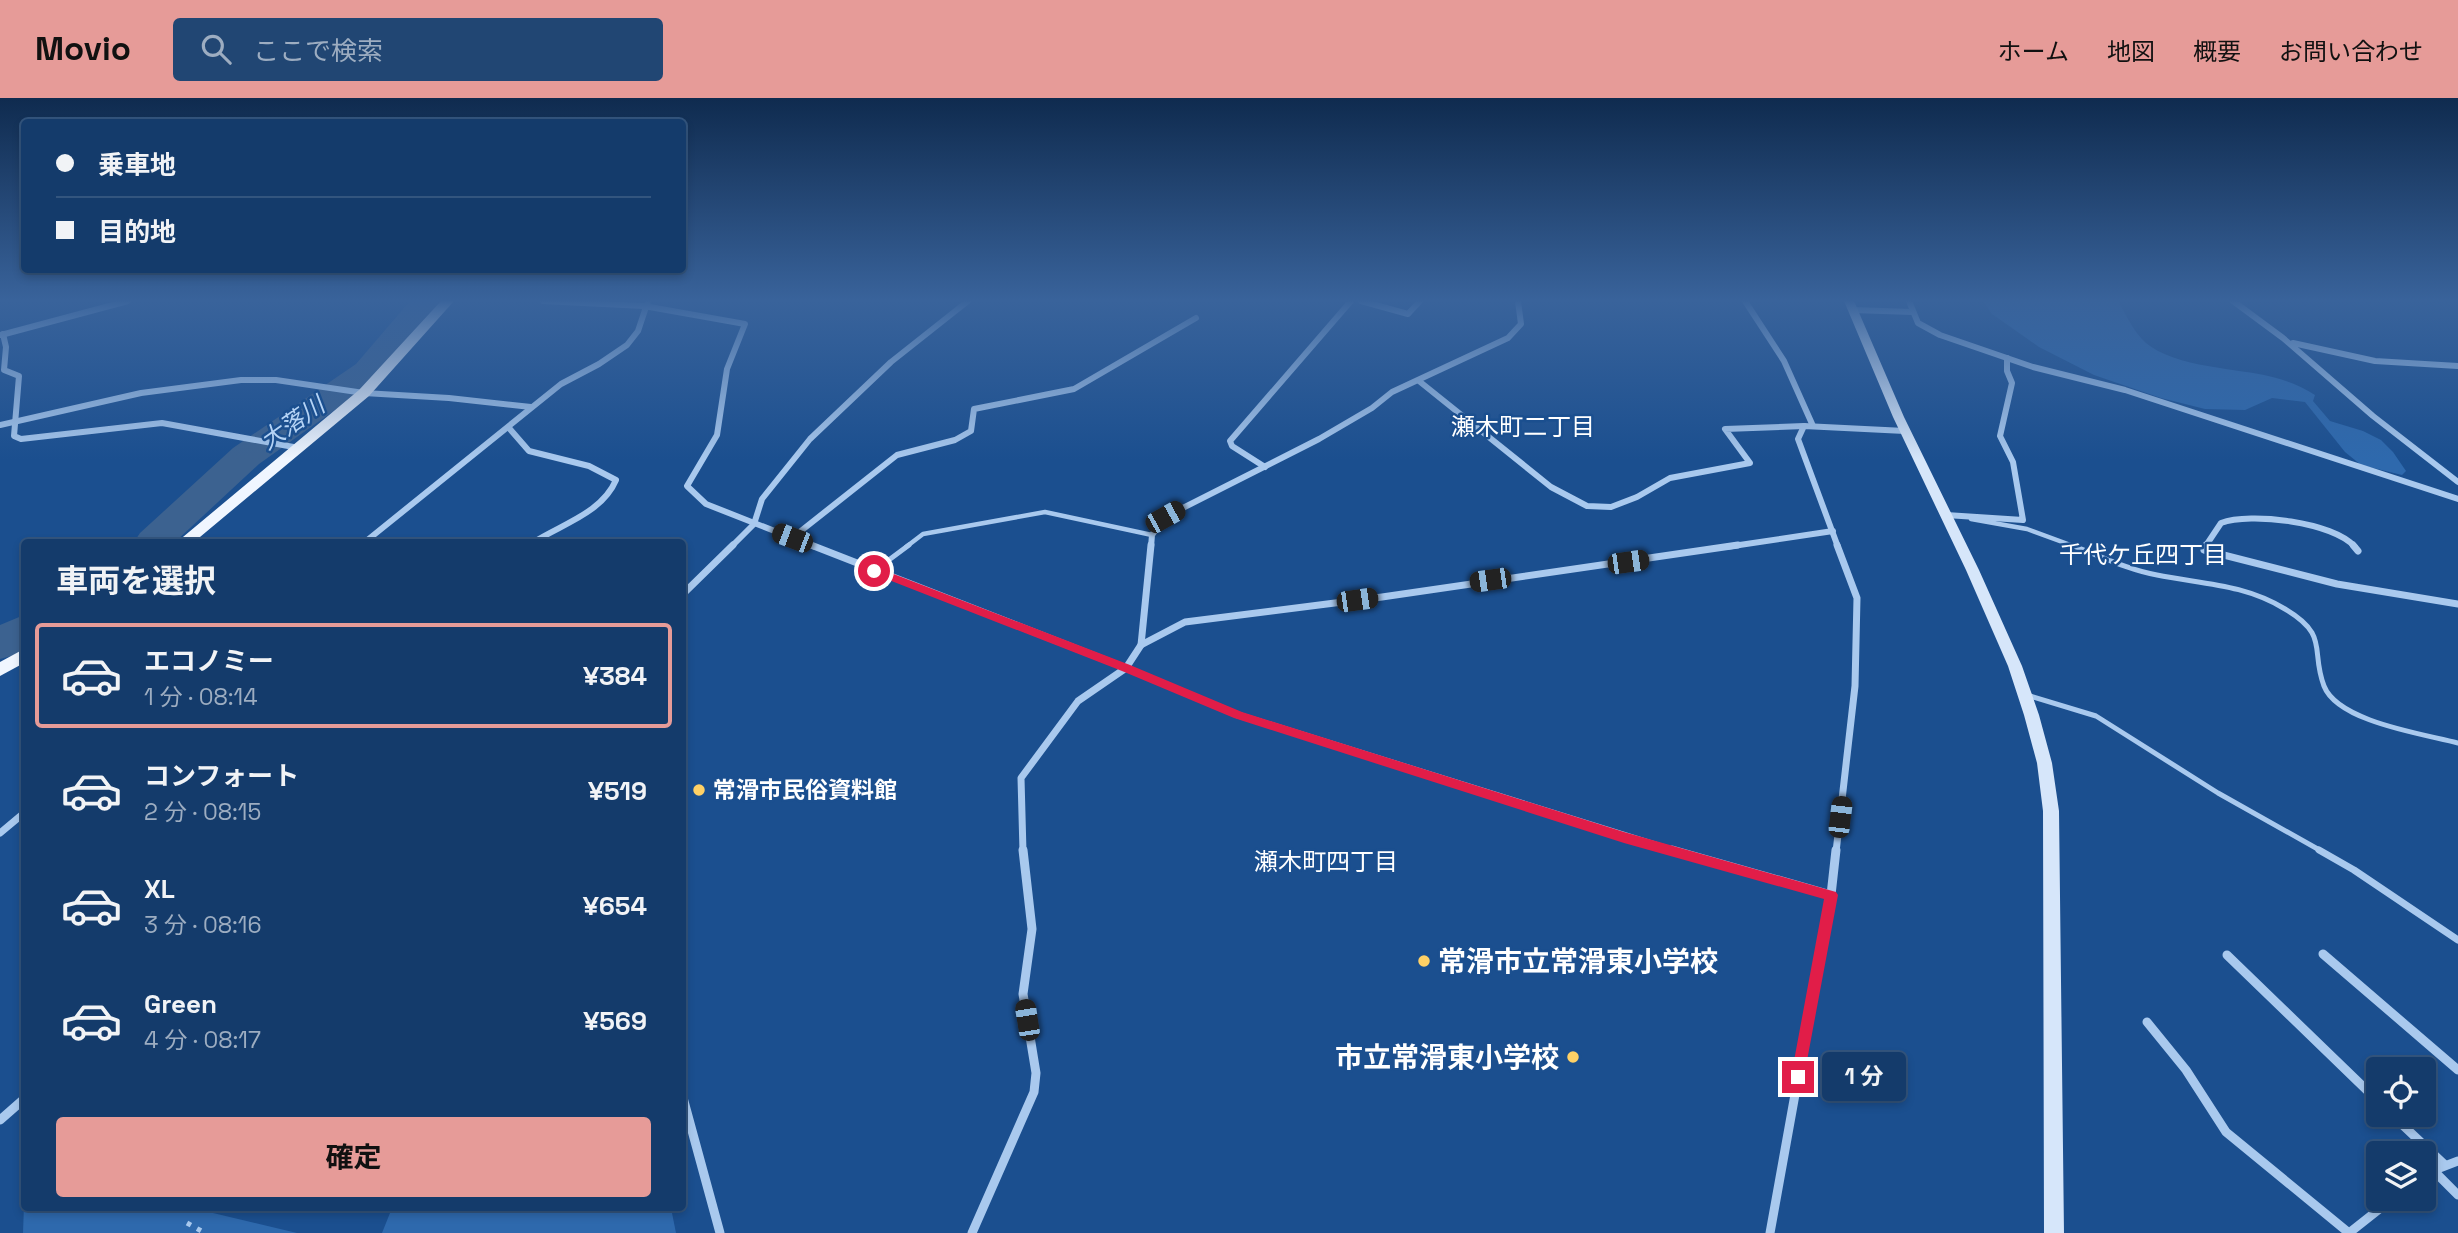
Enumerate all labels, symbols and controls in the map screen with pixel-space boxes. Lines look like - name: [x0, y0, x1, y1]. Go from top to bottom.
- search box: [173, 18, 663, 81]
- text: Movio: [35, 28, 131, 70]
- icon: search: [197, 30, 235, 68]
- text: ここで検索: [253, 34, 383, 68]
- text: ホーム: [1998, 36, 2069, 67]
- text: 地図: [2107, 36, 2155, 67]
- text: 概要: [2193, 36, 2241, 67]
- text: お問い合わせ: [2279, 36, 2423, 67]
- text: 乗車地: [98, 148, 176, 182]
- text: 目的地: [98, 215, 176, 249]
- water label: 大落川: [254, 388, 333, 456]
- district label: 瀬木町二丁目: [1451, 411, 1595, 442]
- car: [1142, 498, 1189, 536]
- car: [769, 521, 816, 555]
- district label: 千代ケ丘四丁目: [2059, 539, 2227, 570]
- car: [1606, 549, 1651, 575]
- route start: [858, 555, 890, 587]
- text: 車両を選択: [56, 561, 216, 601]
- car: [1468, 567, 1513, 593]
- car: [1335, 587, 1380, 613]
- icon: car: [60, 644, 123, 707]
- text: エコノミー: [144, 644, 274, 678]
- text: ¥384: [583, 659, 647, 693]
- text: 1 分 · 08:14: [144, 682, 258, 712]
- icon: car: [60, 759, 123, 822]
- text: コンフォート: [144, 759, 299, 793]
- text: ¥519: [588, 774, 647, 808]
- place label: 常滑市民俗資料館: [713, 775, 897, 805]
- marker: 常滑市民俗資料館: [691, 782, 707, 798]
- car: [1828, 795, 1853, 839]
- text: 2 分 · 08:15: [144, 797, 261, 827]
- district label: 瀬木町四丁目: [1254, 846, 1398, 877]
- text: XL: [144, 872, 175, 906]
- icon: car: [60, 874, 123, 937]
- text: ¥654: [583, 889, 647, 923]
- text: 3 分 · 08:16: [144, 910, 262, 940]
- place label: 常滑市立常滑東小学校: [1438, 943, 1718, 979]
- marker: 常滑市立常滑東小学校: [1416, 953, 1432, 969]
- text: Green: [144, 987, 217, 1021]
- icon: car: [60, 989, 123, 1052]
- car: [1014, 998, 1041, 1042]
- text: ¥569: [583, 1004, 647, 1038]
- text: 4 分 · 08:17: [144, 1025, 261, 1055]
- place label: 市立常滑東小学校: [1335, 1039, 1559, 1075]
- marker: 市立常滑東小学校: [1565, 1049, 1581, 1065]
- callout: 1 分: [1822, 1052, 1906, 1102]
- map controls: [2366, 1057, 2436, 1211]
- button: locate: [2366, 1057, 2436, 1127]
- route end: [1782, 1061, 1814, 1093]
- text: 1 分: [1844, 1061, 1884, 1091]
- button: 確定: [56, 1117, 651, 1197]
- button: layers: [2366, 1141, 2436, 1211]

